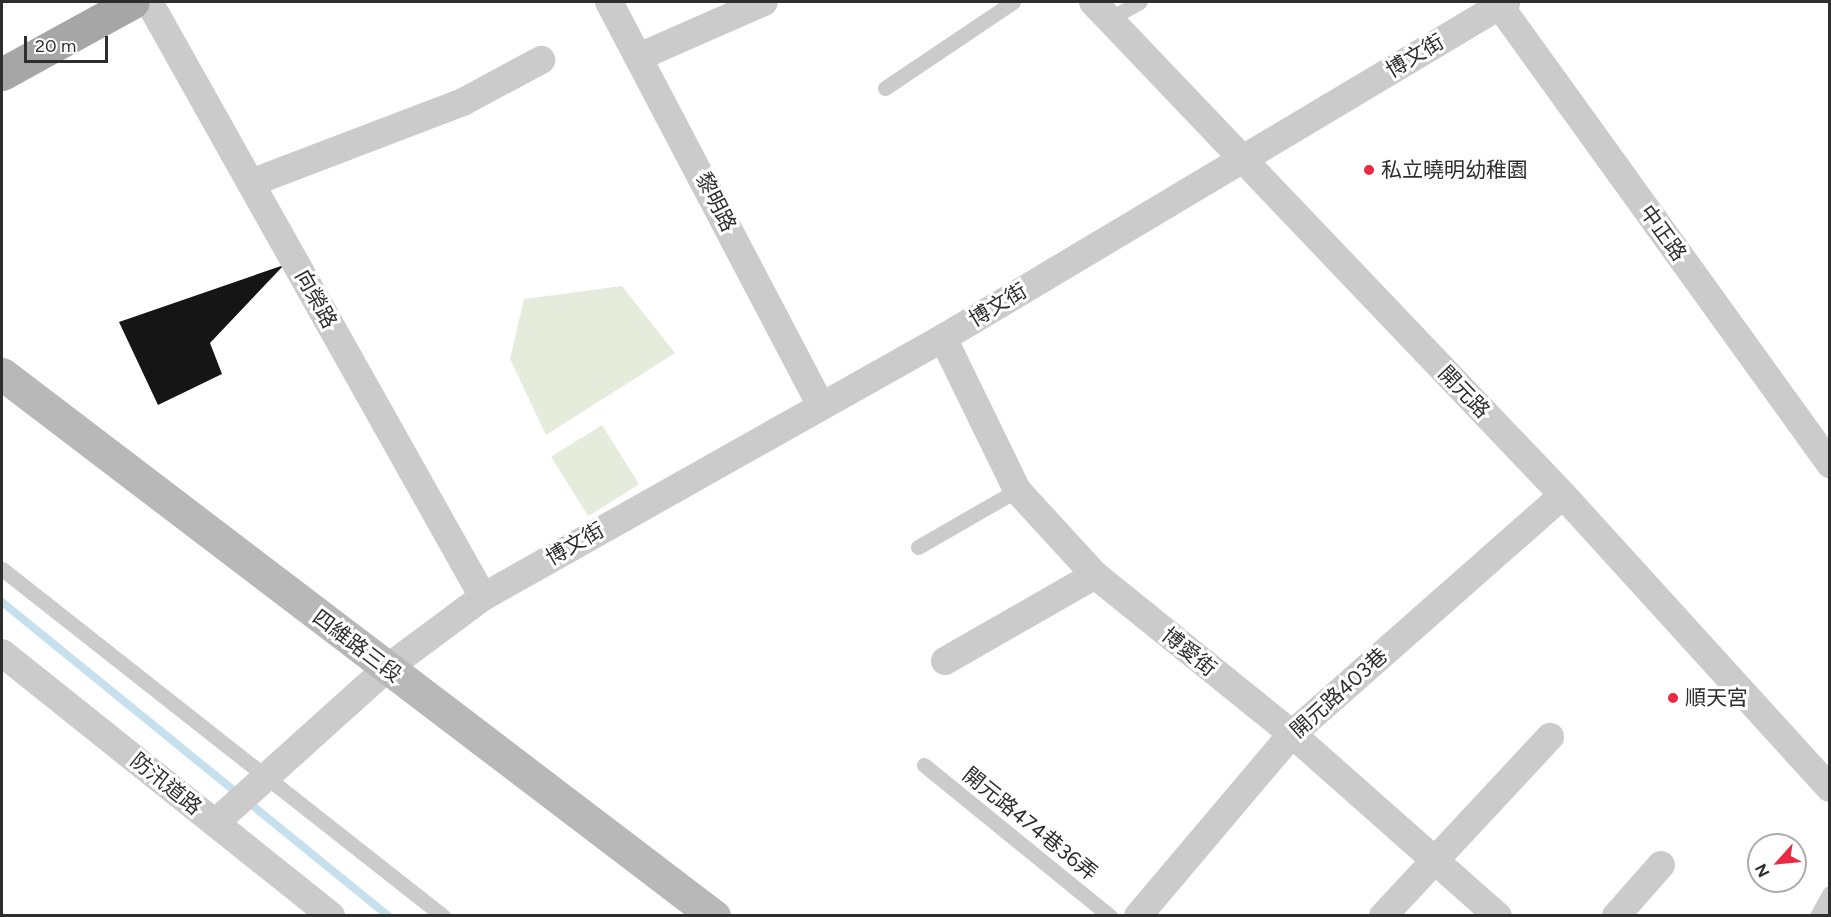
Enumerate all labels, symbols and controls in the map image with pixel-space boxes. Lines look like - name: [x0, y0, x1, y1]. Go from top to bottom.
- scale bar: [27, 24, 111, 62]
- street label: 博文街: [1382, 29, 1448, 83]
- text: 20 m: [35, 35, 76, 57]
- place label: 私立曉明幼稚園: [1381, 157, 1528, 183]
- marker: 私立曉明幼稚園: [1362, 163, 1376, 177]
- street label: 黎明路: [690, 168, 742, 236]
- street label: 中正路: [1634, 200, 1692, 266]
- street label: 向榮路: [290, 265, 342, 333]
- street label: 博文街: [965, 278, 1031, 332]
- street label: 開元路: [1433, 361, 1495, 423]
- street label: 博文街: [541, 517, 609, 571]
- street label: 四維路三段: [307, 604, 407, 688]
- street label: 博愛街: [1157, 622, 1221, 682]
- street label: 開元路403巷: [1285, 643, 1393, 743]
- place label: 順天宮: [1685, 685, 1748, 711]
- marker: 順天宮: [1666, 691, 1680, 705]
- street label: 防汛道路: [125, 748, 207, 820]
- street label: 開元路474巷36弄: [958, 762, 1102, 886]
- north arrow: [1747, 833, 1807, 893]
- text: N: [1751, 861, 1774, 880]

